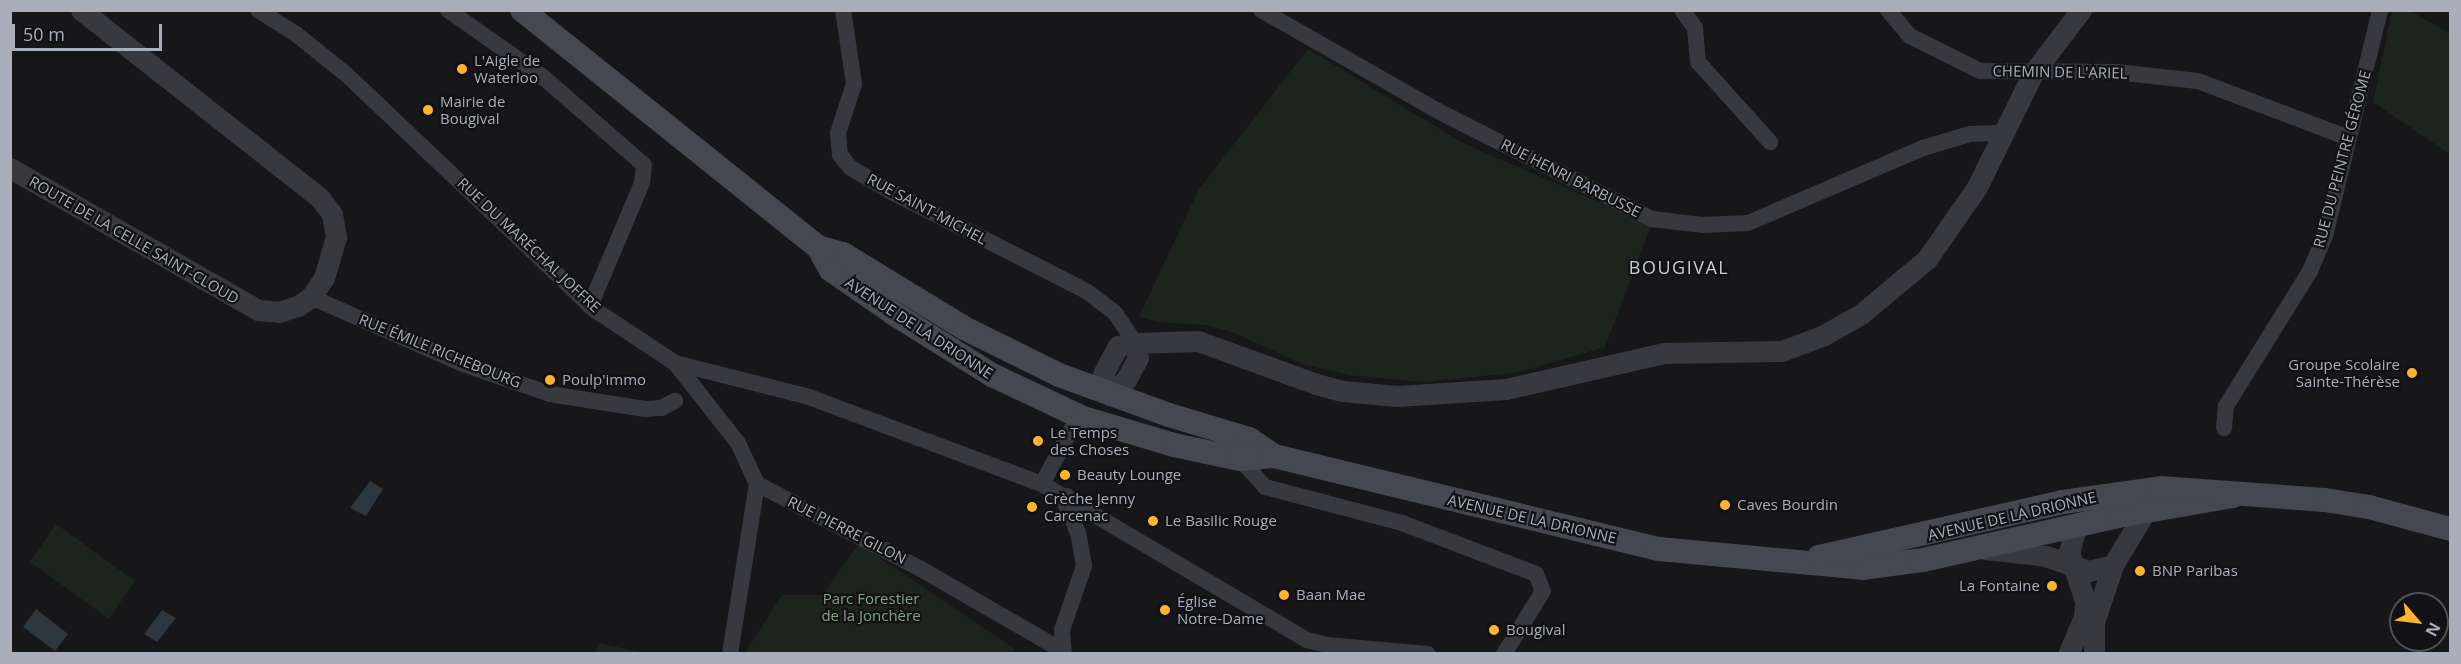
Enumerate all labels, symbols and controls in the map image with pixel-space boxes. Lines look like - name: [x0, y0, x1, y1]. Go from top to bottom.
- scale bar: [15, 12, 165, 50]
- text: 50 m: [23, 22, 65, 46]
- place label: L'Aigle de Waterloo: [474, 51, 540, 86]
- marker: L'Aigle de Waterloo: [455, 62, 469, 76]
- street label: CHEMIN DE L'ARIEL: [1992, 62, 2128, 82]
- street label: RUE DU PEINTRE GÉROME: [2310, 68, 2374, 250]
- place label: Mairie de Bougival: [440, 92, 505, 127]
- marker: Mairie de Bougival: [421, 103, 435, 117]
- street label: RUE HENRI BARBUSSE: [1498, 135, 1644, 221]
- street label: RUE SAINT-MICHEL: [864, 170, 990, 248]
- street label: ROUTE DE LA CELLE SAINT-CLOUD: [26, 172, 242, 308]
- street label: RUE DU MARÉCHAL JOFFRE: [454, 174, 604, 316]
- district label: BOUGIVAL: [1629, 256, 1729, 278]
- street label: AVENUE DE LA DRIONNE: [842, 273, 996, 383]
- street label: RUE ÉMILE RICHEBOURG: [356, 310, 524, 392]
- place label: Groupe Scolaire Sainte-Thérèse: [2288, 355, 2400, 390]
- marker: Groupe Scolaire Sainte-Thérèse: [2405, 366, 2419, 380]
- place label: Poulp'immo: [562, 371, 646, 389]
- marker: Poulp'immo: [543, 373, 557, 387]
- place label: Le Temps des Choses: [1050, 423, 1129, 458]
- marker: Le Temps des Choses: [1031, 434, 1045, 448]
- place label: Beauty Lounge: [1077, 466, 1181, 484]
- marker: Beauty Lounge: [1058, 468, 1072, 482]
- street label: AVENUE DE LA DRIONNE: [1926, 488, 2098, 544]
- place label: Crèche Jenny Carcenac: [1044, 489, 1135, 524]
- street label: AVENUE DE LA DRIONNE: [1446, 491, 1618, 547]
- street label: RUE PIERRE GILON: [785, 492, 909, 568]
- place label: Caves Bourdin: [1737, 496, 1838, 514]
- marker: Caves Bourdin: [1718, 498, 1732, 512]
- marker: Crèche Jenny Carcenac: [1025, 500, 1039, 514]
- place label: Le Basilic Rouge: [1165, 512, 1277, 530]
- marker: Le Basilic Rouge: [1146, 514, 1160, 528]
- place label: BNP Paribas: [2152, 562, 2238, 580]
- marker: BNP Paribas: [2133, 564, 2147, 578]
- place label: La Fontaine: [1959, 577, 2040, 595]
- marker: La Fontaine: [2045, 579, 2059, 593]
- place label: Baan Mae: [1296, 586, 1366, 604]
- marker: Baan Mae: [1277, 588, 1291, 602]
- park label: Parc Forestier de la Jonchère: [821, 589, 921, 624]
- place label: Église Notre-Dame: [1177, 592, 1264, 627]
- north arrow: [2389, 592, 2449, 652]
- marker: Église Notre-Dame: [1158, 603, 1172, 617]
- text: N: [2420, 619, 2446, 640]
- place label: Bougival: [1506, 621, 1565, 639]
- marker: Bougival: [1487, 623, 1501, 637]

